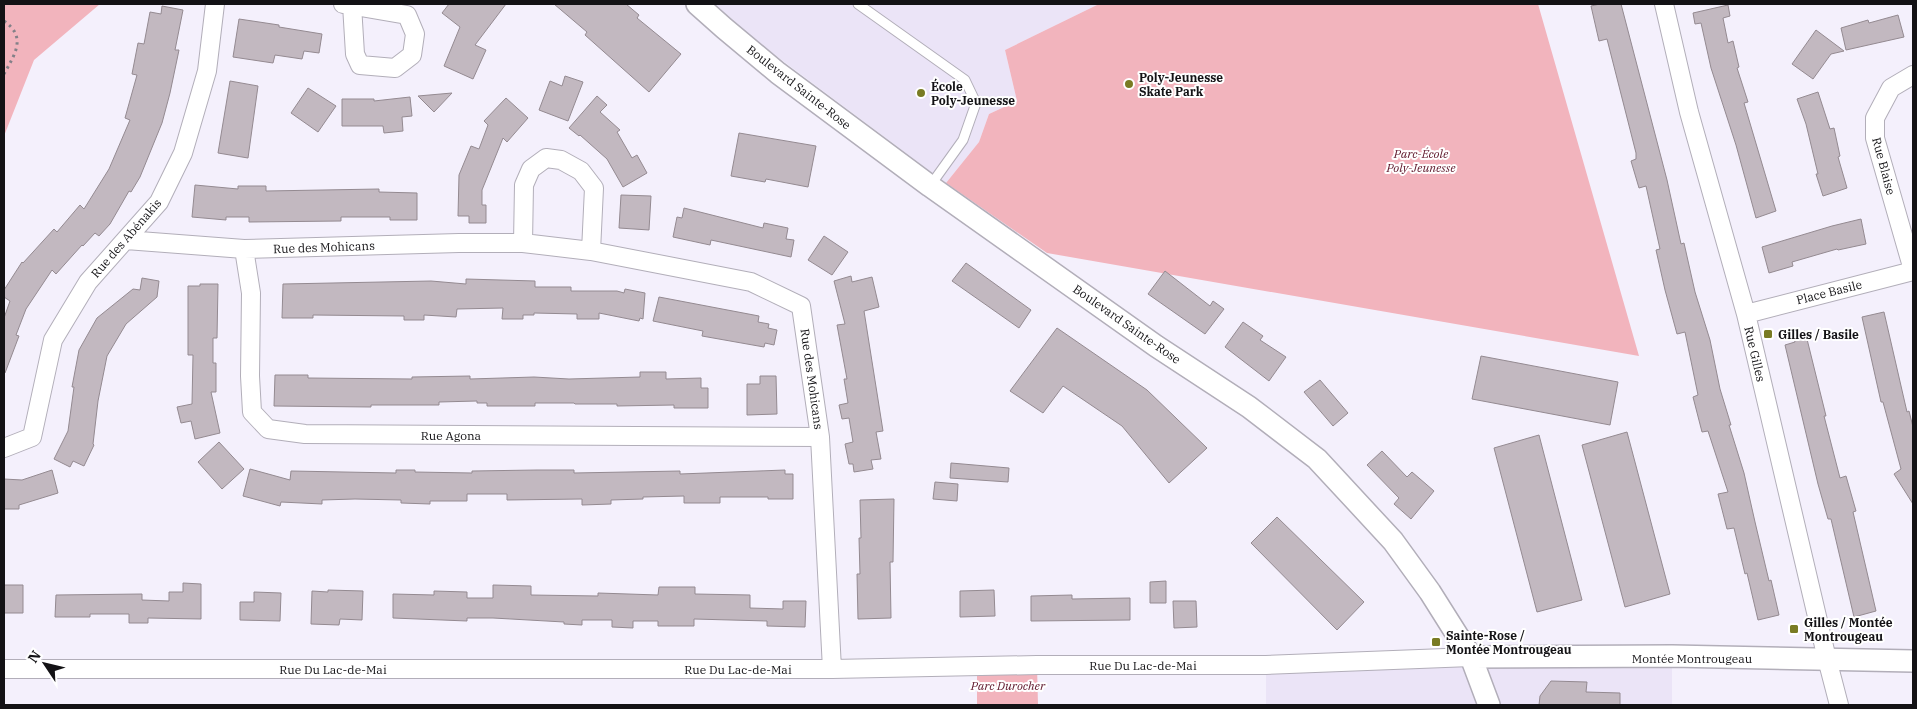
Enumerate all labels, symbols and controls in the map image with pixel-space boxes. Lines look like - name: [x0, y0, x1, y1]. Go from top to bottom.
- street label: Boulevard Sainte-Rose: [744, 42, 854, 132]
- place label: Poly-Jeunesse Skate Park: [1139, 70, 1223, 99]
- place label: École Poly-Jeunesse: [931, 78, 1015, 108]
- marker: Poly-Jeunesse Skate Park: [1123, 78, 1135, 90]
- marker: École Poly-Jeunesse: [915, 87, 927, 99]
- street label: Rue Blaise: [1869, 136, 1899, 196]
- park label: Parc-École Poly-Jeunesse: [1385, 146, 1456, 175]
- street label: Rue des Abénakis: [88, 195, 165, 281]
- street label: Rue des Mohicans: [273, 238, 375, 256]
- street label: Place Basile: [1795, 277, 1863, 307]
- street label: Boulevard Sainte-Rose: [1070, 281, 1184, 367]
- street label: Rue Gilles: [1741, 325, 1769, 383]
- place label: Gilles / Basile: [1778, 327, 1859, 342]
- street label: Rue des Mohicans: [797, 328, 827, 431]
- marker: Gilles / Basile: [1762, 328, 1774, 340]
- street label: Rue Agona: [421, 428, 482, 443]
- place label: Gilles / Montée Montrougeau: [1804, 615, 1893, 644]
- marker: Gilles / Montée Montrougeau: [1788, 623, 1800, 635]
- place label: Sainte-Rose / Montée Montrougeau: [1446, 628, 1572, 657]
- marker: Sainte-Rose / Montée Montrougeau: [1430, 636, 1442, 648]
- north arrow: [20, 639, 70, 689]
- text: N: [24, 647, 45, 666]
- street label: Montée Montrougeau: [1632, 651, 1753, 666]
- street label: Rue Du Lac-de-Mai: [1089, 658, 1197, 673]
- street label: Rue Du Lac-de-Mai: [279, 662, 387, 677]
- street label: Rue Du Lac-de-Mai: [684, 662, 792, 677]
- park label: Parc Durocher: [970, 678, 1046, 693]

